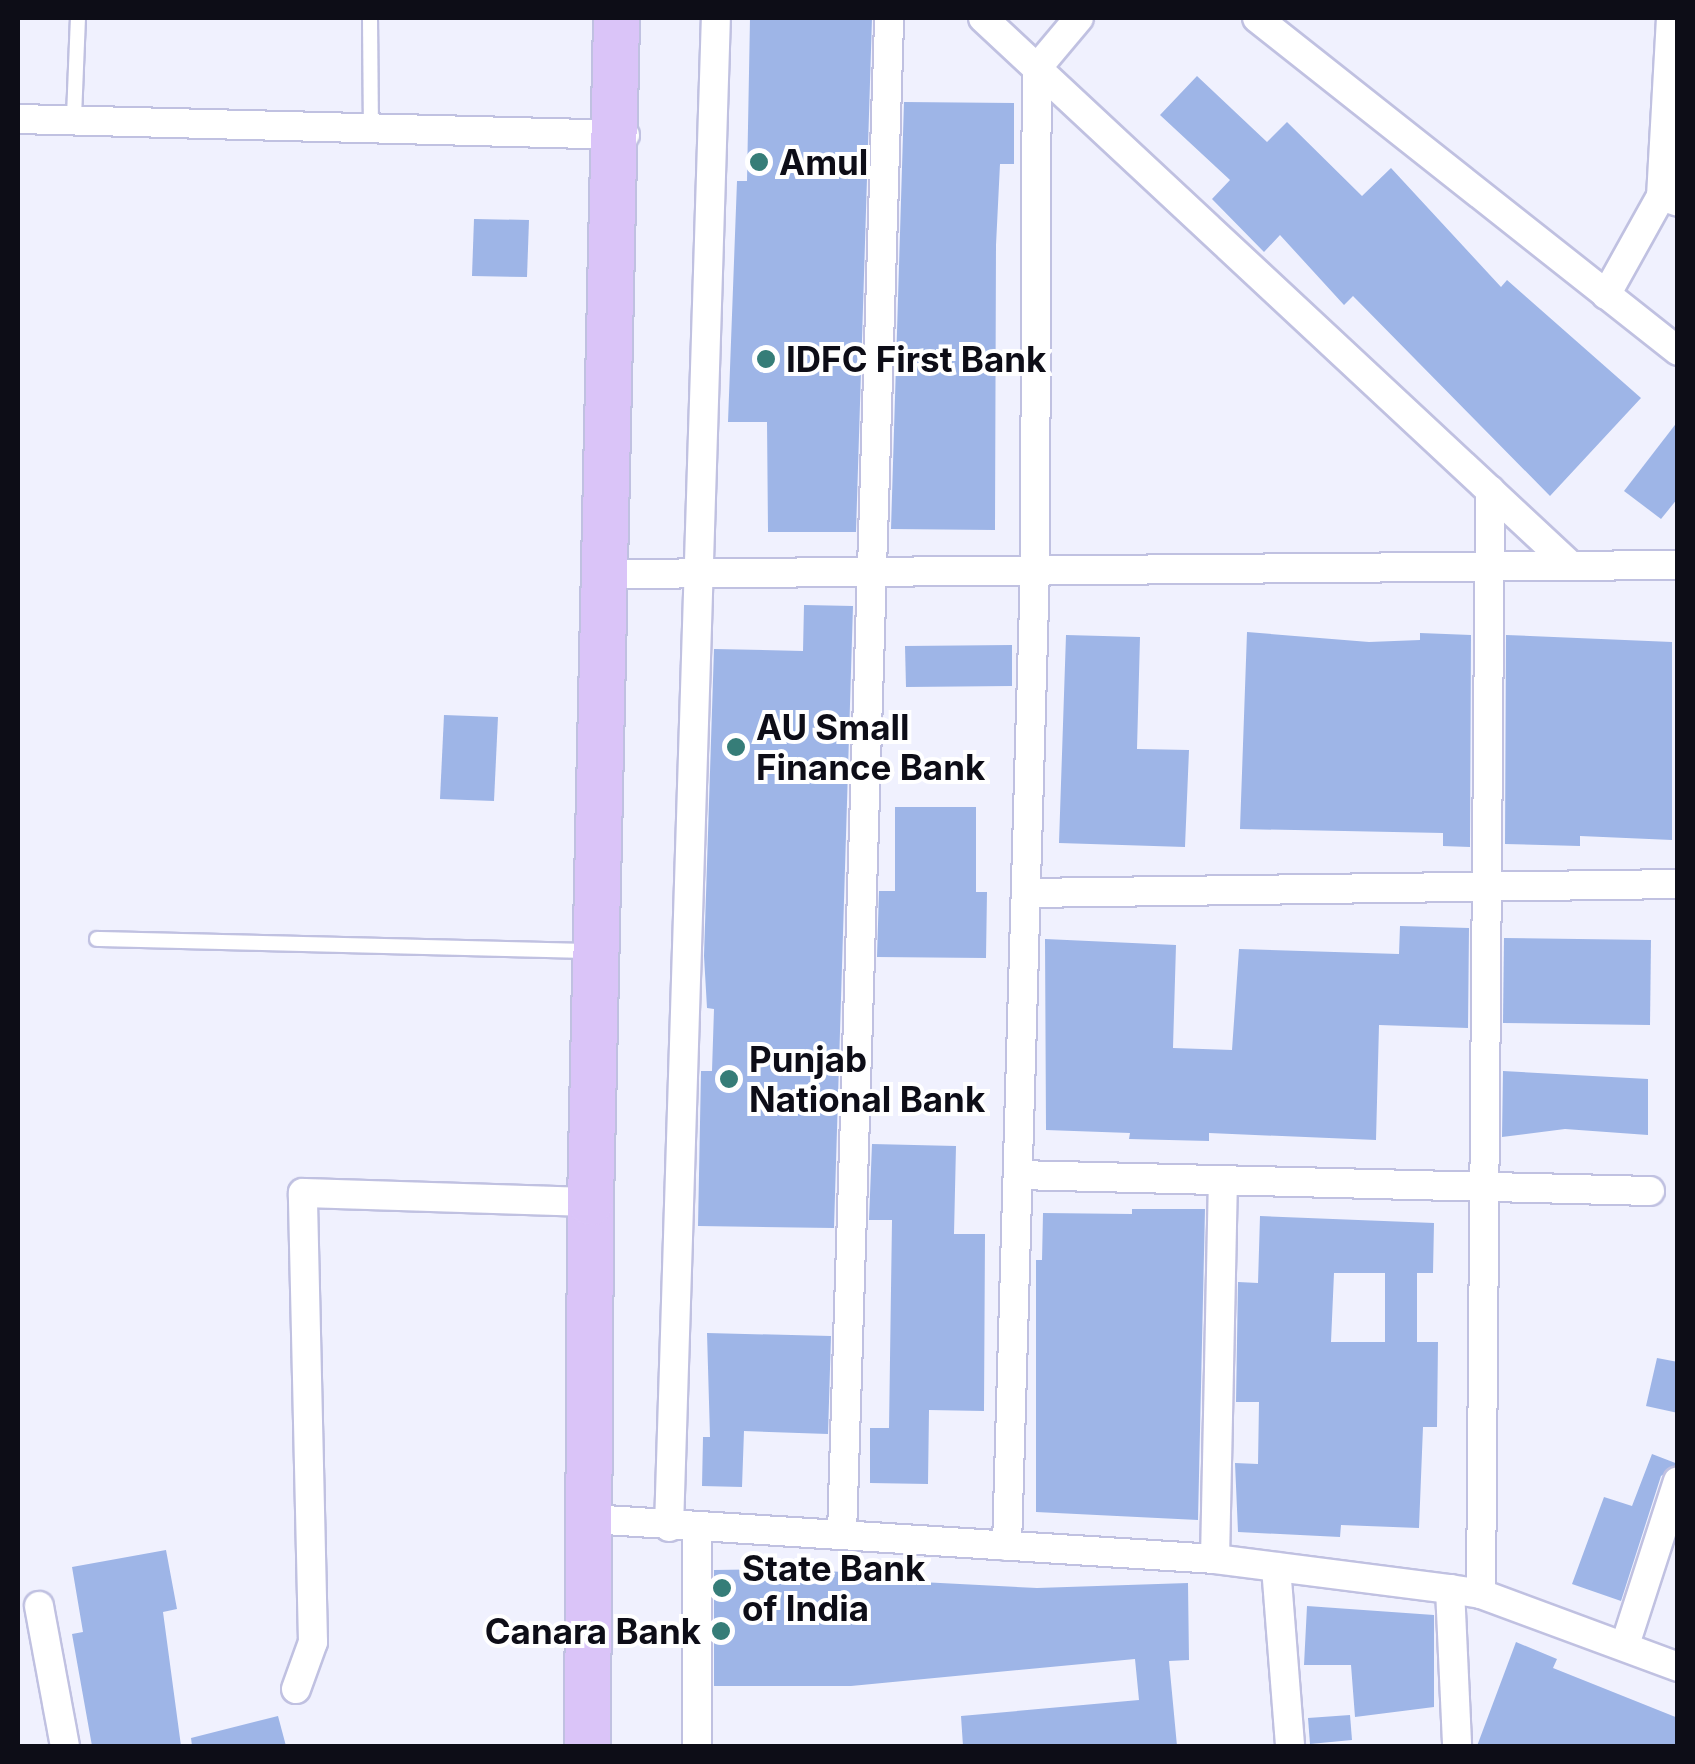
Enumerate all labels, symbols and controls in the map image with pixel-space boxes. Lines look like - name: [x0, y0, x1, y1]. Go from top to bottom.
- place label: Amul: [779, 141, 868, 183]
- marker: Amul: [748, 151, 770, 173]
- place label: IDFC First Bank: [786, 338, 1046, 380]
- marker: IDFC First Bank: [755, 348, 777, 370]
- place label: AU Small Finance Bank: [756, 706, 985, 788]
- marker: AU Small Finance Bank: [725, 736, 747, 758]
- place label: Punjab National Bank: [749, 1038, 985, 1120]
- marker: Punjab National Bank: [718, 1068, 740, 1090]
- place label: State Bank of India: [742, 1547, 925, 1629]
- marker: State Bank of India: [711, 1577, 733, 1599]
- place label: Canara Bank: [485, 1610, 701, 1652]
- marker: Canara Bank: [710, 1620, 732, 1642]

